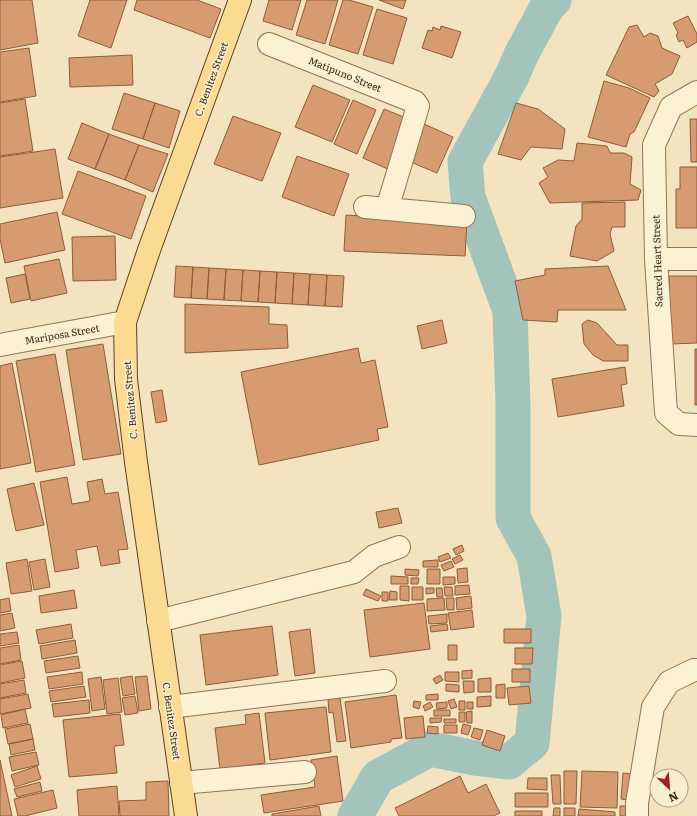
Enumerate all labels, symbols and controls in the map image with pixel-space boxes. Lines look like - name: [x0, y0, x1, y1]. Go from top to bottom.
- street label: C. Benitez Street: [190, 39, 231, 118]
- street label: Matipuno Street: [306, 52, 384, 95]
- street label: Sacred Heart Street: [647, 215, 666, 307]
- street label: Mariposa Street: [23, 320, 100, 347]
- street label: C. Benitez Street: [119, 360, 140, 440]
- street label: C. Benitez Street: [160, 681, 185, 761]
- north arrow: [649, 768, 689, 808]
- text: N: [666, 789, 681, 807]

